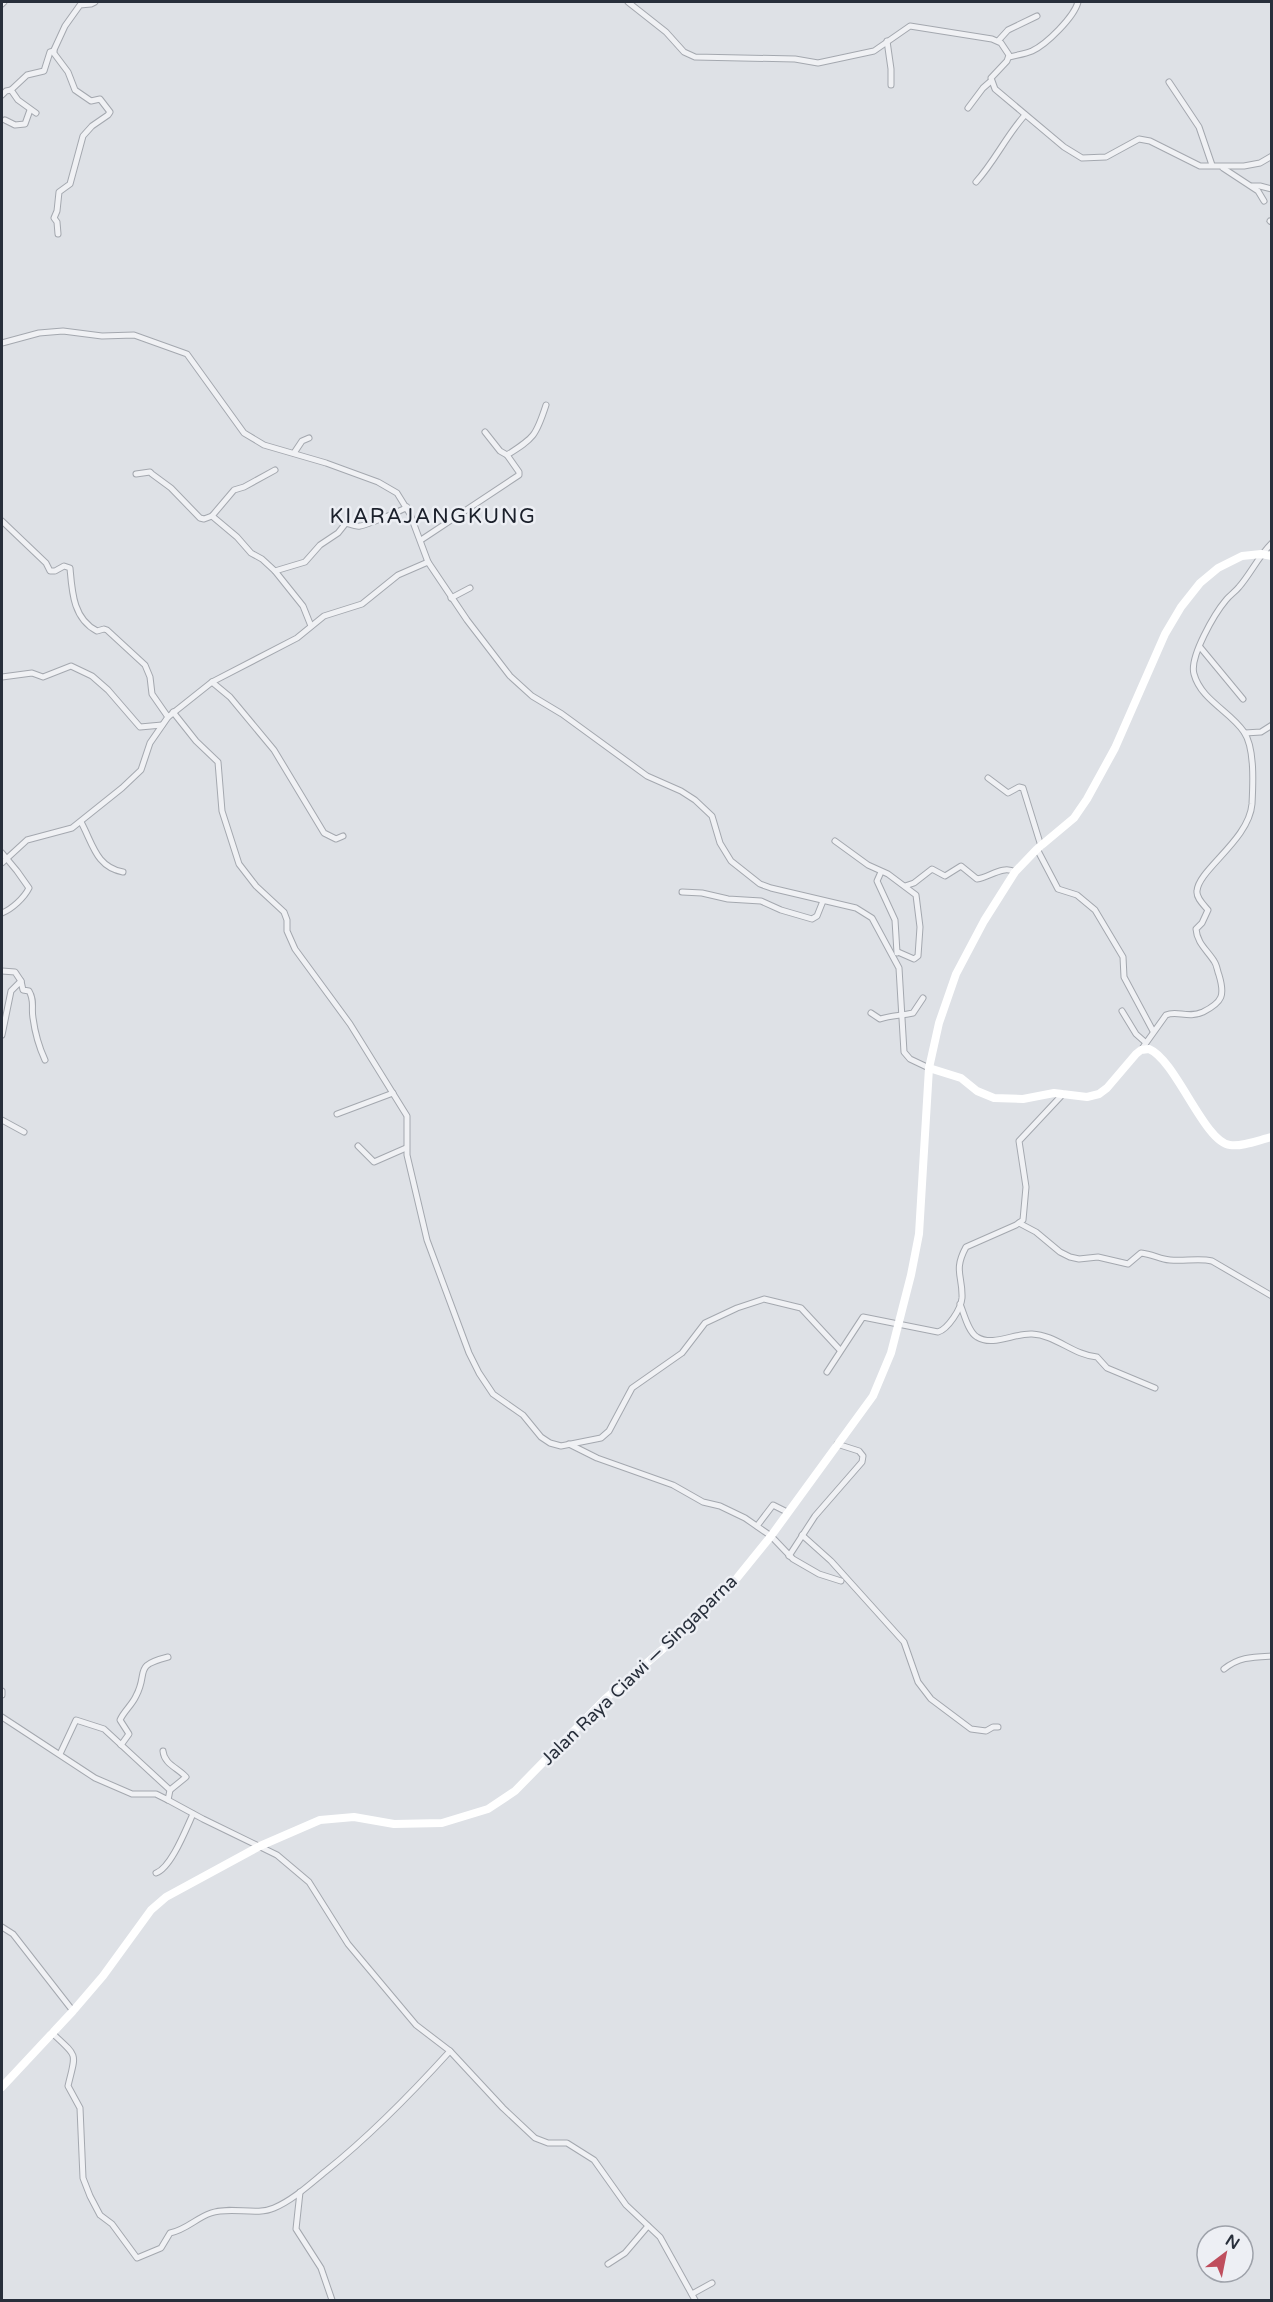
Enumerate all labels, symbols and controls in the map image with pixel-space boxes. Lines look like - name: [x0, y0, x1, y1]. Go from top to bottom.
- district label: KIARAJANGKUNG: [330, 504, 536, 529]
- street label: Jalan Raya Ciawi — Singaparna: [536, 1570, 742, 1770]
- north arrow: [1195, 2224, 1255, 2284]
- text: N: [1222, 2230, 1243, 2254]

